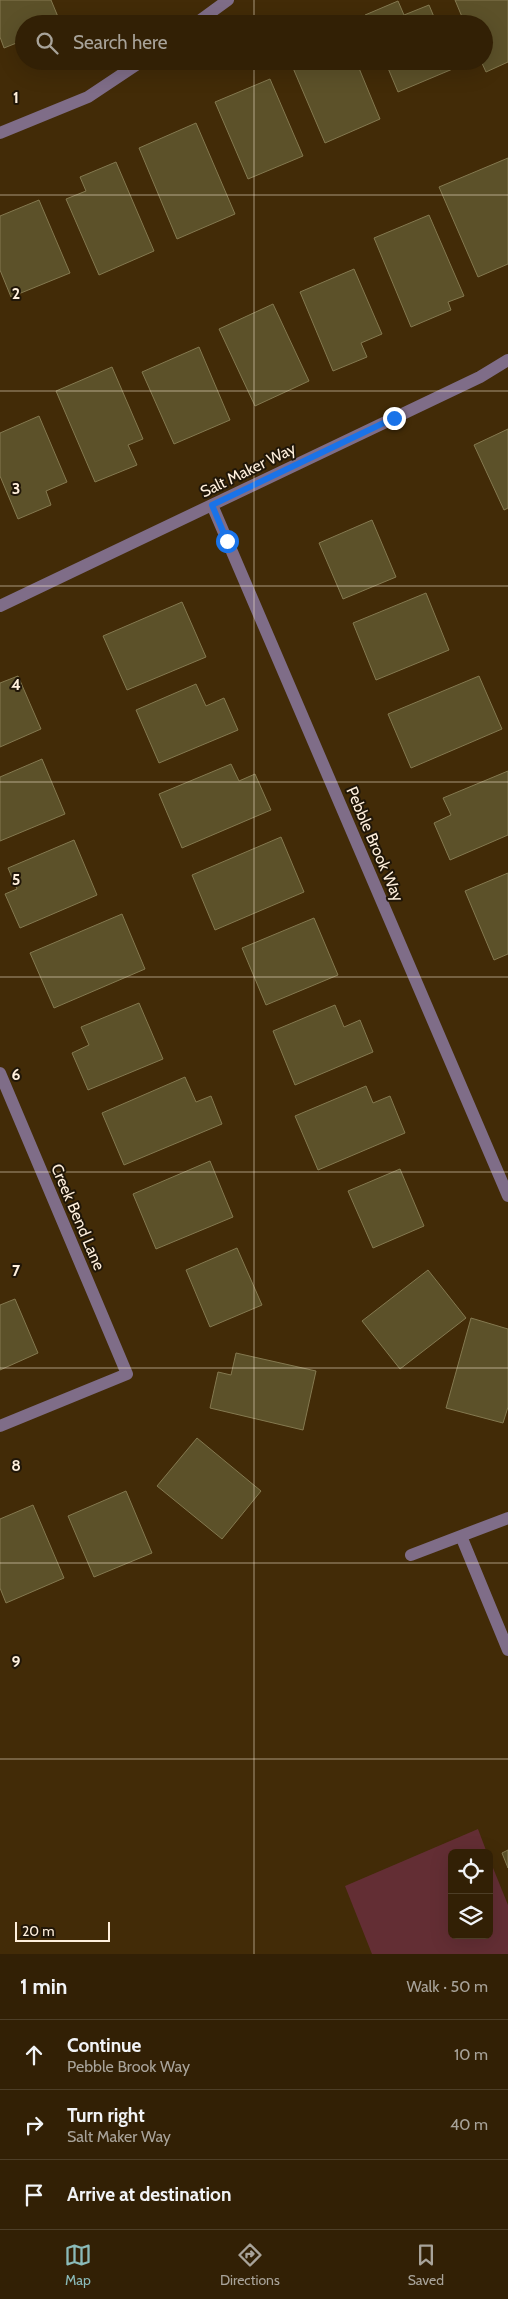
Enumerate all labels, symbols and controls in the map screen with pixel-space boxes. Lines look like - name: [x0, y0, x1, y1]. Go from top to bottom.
- search box: [15, 15, 493, 70]
- icon: search: [33, 29, 61, 57]
- text: Search here: [73, 31, 167, 54]
- text: 1: [13, 88, 19, 107]
- text: 2: [12, 284, 20, 303]
- route end: [383, 407, 406, 430]
- street label: Salt Maker Way: [197, 439, 299, 501]
- text: 3: [12, 479, 20, 498]
- route start: [216, 530, 239, 553]
- text: 4: [11, 675, 21, 694]
- street label: Pebble Brook Way: [342, 784, 408, 904]
- text: 5: [12, 870, 20, 889]
- text: 6: [12, 1065, 21, 1084]
- street label: Creek Bend Lane: [47, 1161, 109, 1273]
- text: 7: [12, 1261, 21, 1280]
- text: 8: [11, 1456, 21, 1475]
- text: 9: [12, 1652, 21, 1671]
- map controls: [448, 1849, 493, 1939]
- button: locate: [448, 1849, 493, 1894]
- button: layers: [448, 1894, 493, 1939]
- scale bar: [15, 1919, 110, 1942]
- text: 20 m: [22, 1922, 55, 1940]
- text: 1 min: [20, 1974, 67, 1999]
- text: Walk · 50 m: [406, 1977, 488, 1996]
- text: Continue: [67, 2034, 141, 2057]
- icon: ahead: [20, 2041, 48, 2069]
- text: 10 m: [454, 2045, 488, 2064]
- text: Pebble Brook Way: [67, 2057, 190, 2076]
- text: Turn right: [67, 2104, 145, 2127]
- icon: right: [20, 2111, 48, 2139]
- text: 40 m: [450, 2115, 488, 2134]
- text: Salt Maker Way: [67, 2127, 171, 2146]
- icon: arrive: [20, 2181, 48, 2209]
- text: Arrive at destination: [67, 2183, 231, 2206]
- tab: Map: [64, 2241, 92, 2289]
- tab: Directions: [220, 2241, 280, 2289]
- tab: Saved: [408, 2241, 444, 2289]

